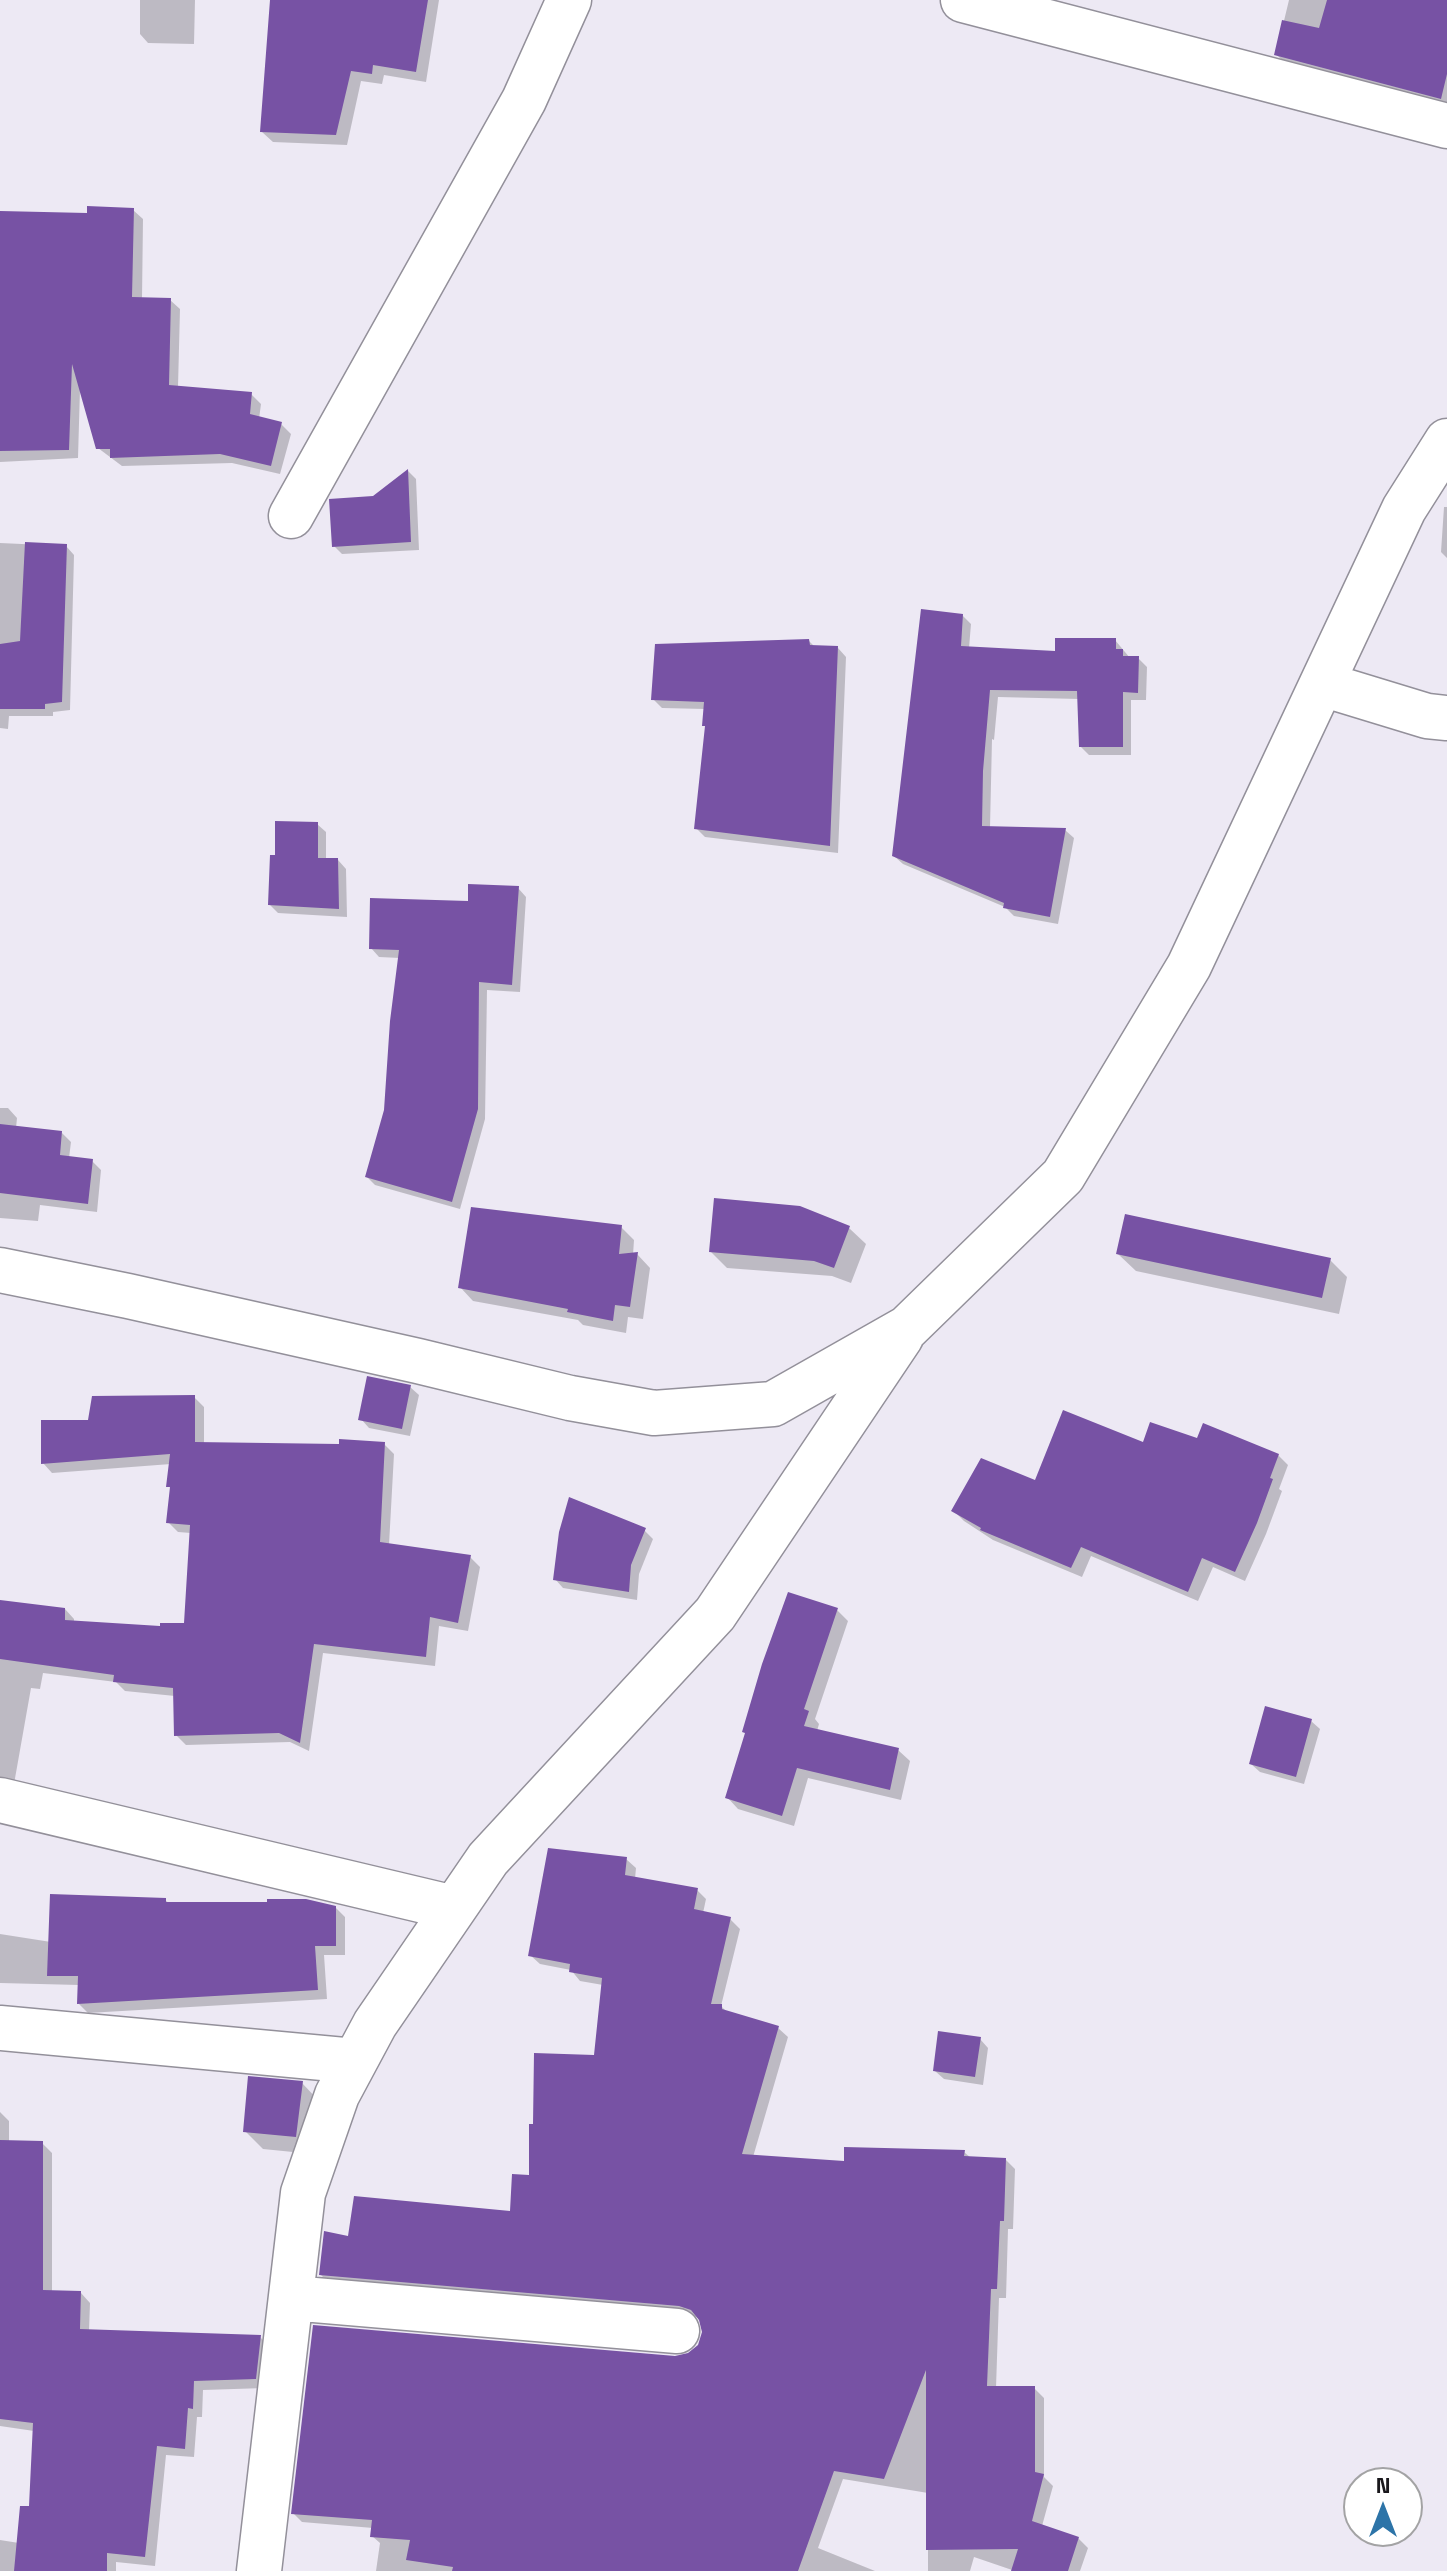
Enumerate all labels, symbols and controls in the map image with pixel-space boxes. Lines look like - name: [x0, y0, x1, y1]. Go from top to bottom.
- north arrow: [1343, 2467, 1423, 2547]
- text: N: [1376, 2471, 1390, 2499]

